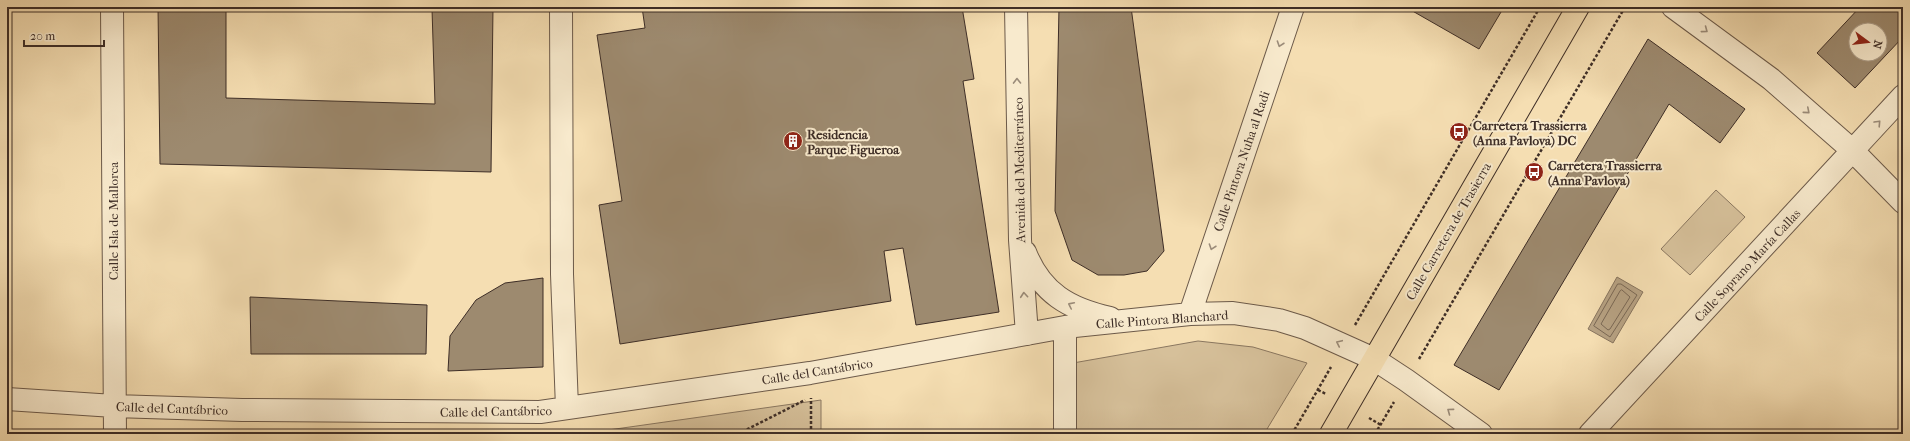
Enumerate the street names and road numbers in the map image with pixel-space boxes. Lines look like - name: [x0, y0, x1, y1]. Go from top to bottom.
- street label: Calle Pintora Nuha al Radi: [1210, 89, 1273, 233]
- street label: Avenida del Mediterráneo: [1011, 97, 1028, 244]
- street label: Calle Carretera de Trasierra: [1403, 159, 1495, 303]
- street label: Calle Isla de Mallorca: [106, 161, 121, 280]
- street label: Calle Soprano María Callas: [1691, 206, 1804, 325]
- street label: Calle Pintora Blanchard: [1095, 307, 1230, 332]
- street label: Calle del Cantábrico: [761, 355, 874, 388]
- street label: Calle del Cantábrico: [116, 399, 229, 418]
- street label: Calle del Cantábrico: [440, 403, 553, 420]

